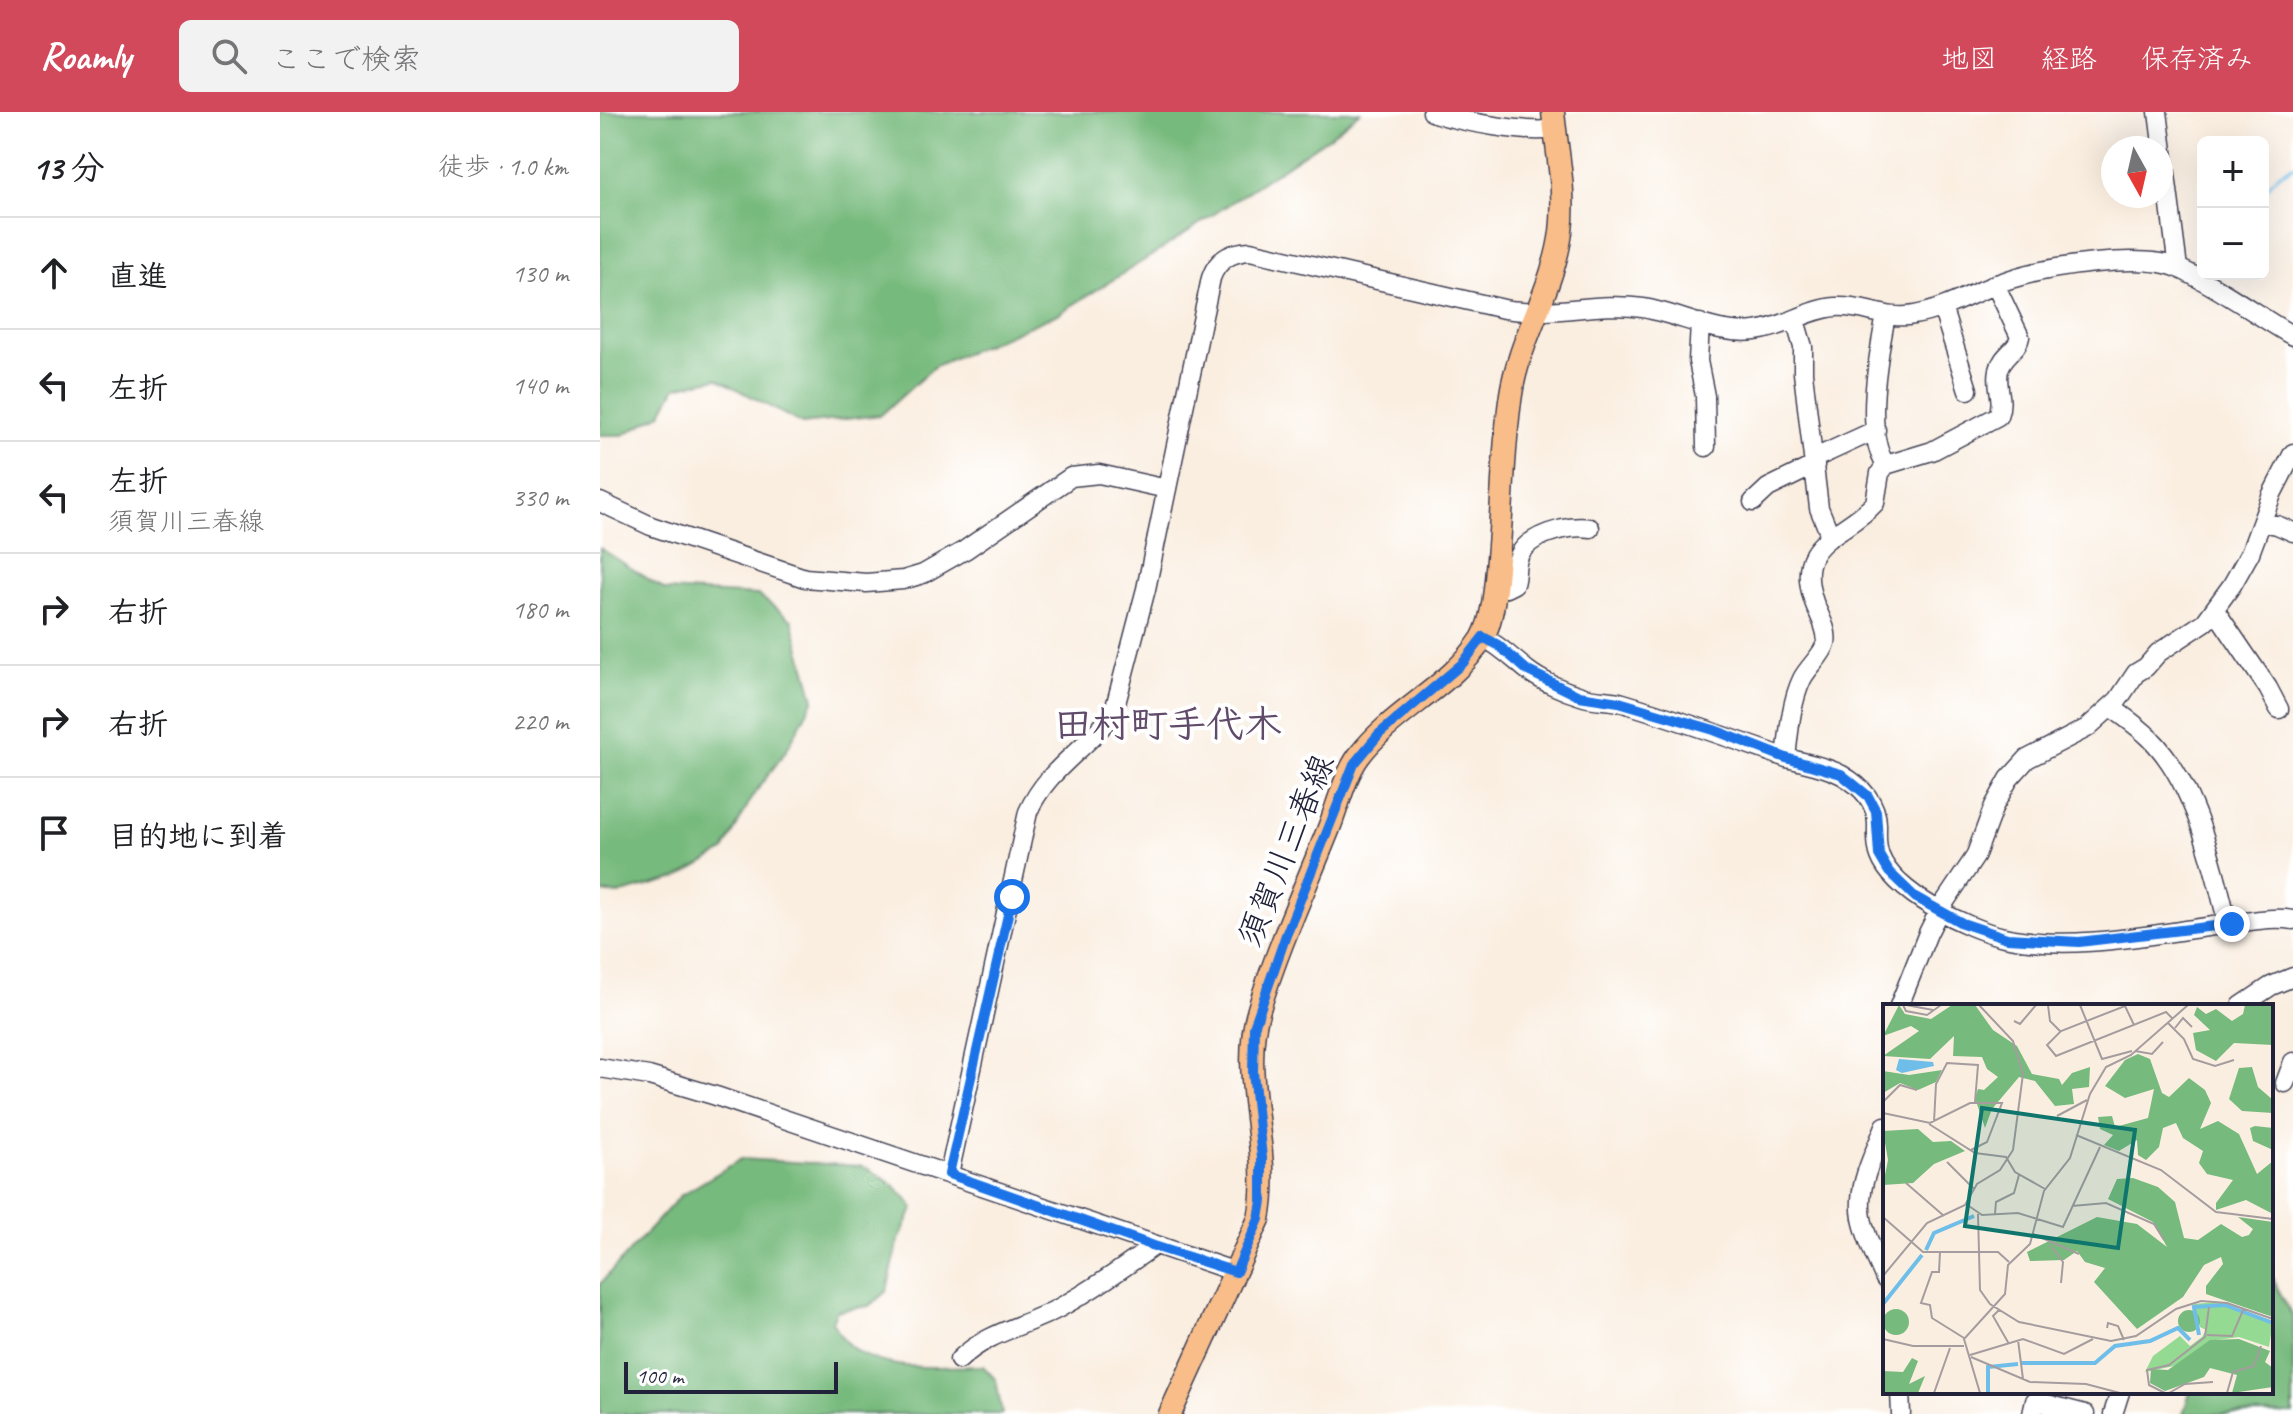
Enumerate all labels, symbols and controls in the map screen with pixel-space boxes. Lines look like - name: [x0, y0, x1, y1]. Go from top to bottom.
- search box: [179, 20, 739, 92]
- text: Roamly: [40, 33, 131, 80]
- icon: search: [207, 34, 251, 78]
- text: ここで検索: [271, 40, 421, 78]
- text: 地図: [1941, 41, 1997, 76]
- text: 経路: [2041, 41, 2097, 76]
- text: 保存済み: [2141, 41, 2253, 76]
- north arrow: [2101, 136, 2173, 208]
- map controls: [2197, 136, 2269, 280]
- button: +: [2197, 136, 2269, 208]
- text: 13 分: [32, 146, 105, 189]
- text: 徒歩 · 1.0 km: [438, 150, 568, 183]
- button: −: [2197, 208, 2269, 280]
- icon: ahead: [32, 251, 76, 295]
- text: 直進: [108, 257, 168, 295]
- text: 130 m: [512, 257, 568, 290]
- icon: left: [32, 363, 76, 407]
- text: 左折: [108, 369, 168, 407]
- text: 140 m: [512, 369, 568, 402]
- text: 左折: [108, 462, 168, 500]
- icon: left: [32, 475, 76, 519]
- text: 330 m: [512, 481, 568, 514]
- text: 須賀川三春線: [108, 505, 264, 538]
- icon: right: [32, 587, 76, 631]
- text: 右折: [108, 593, 168, 631]
- text: 180 m: [512, 593, 568, 626]
- icon: right: [32, 699, 76, 743]
- district label: 田村町手代木: [1054, 701, 1282, 748]
- text: 右折: [108, 705, 168, 743]
- text: 220 m: [512, 705, 568, 738]
- street label: 須賀川三春線: [1227, 748, 1344, 953]
- icon: arrive: [32, 811, 76, 855]
- text: 目的地に到着: [108, 817, 288, 855]
- route start: [994, 879, 1030, 915]
- route end: [2214, 906, 2250, 942]
- inset map: [1883, 1004, 2273, 1394]
- scale bar: [624, 1358, 838, 1394]
- text: 100 m: [636, 1362, 683, 1390]

